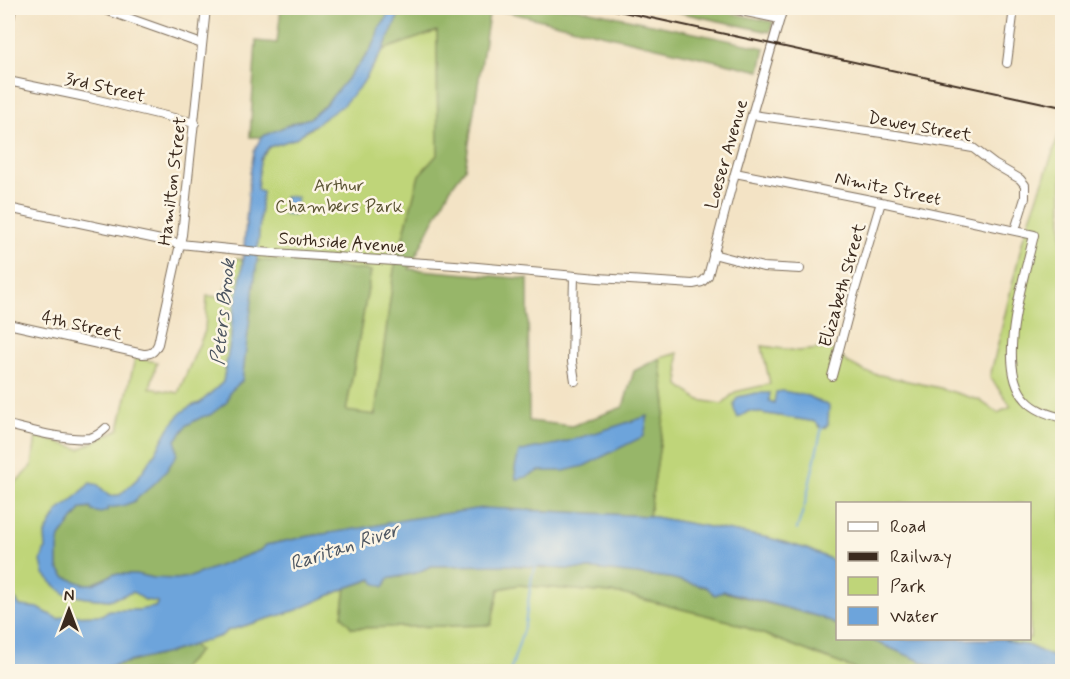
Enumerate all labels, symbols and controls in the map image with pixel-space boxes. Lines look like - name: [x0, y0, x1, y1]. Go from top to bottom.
- street label: 3rd Street: [62, 67, 147, 109]
- street label: Loeser Avenue: [700, 96, 754, 212]
- street label: Dewey Street: [866, 106, 974, 148]
- street label: Hamilton Street: [153, 115, 193, 247]
- street label: Nimitz Street: [832, 166, 943, 212]
- park label: Arthur Chambers Park: [275, 174, 403, 219]
- street label: Elizabeth Street: [814, 220, 872, 350]
- street label: Southside Avenue: [278, 227, 406, 259]
- water label: Peters Brook: [205, 256, 243, 367]
- street label: 4th Street: [39, 306, 125, 346]
- legend: [836, 502, 1031, 640]
- text: Road: [890, 515, 926, 539]
- water label: Raritan River: [286, 516, 405, 578]
- text: Railway: [890, 545, 952, 569]
- text: Park: [890, 575, 926, 599]
- north arrow: [39, 580, 99, 640]
- text: N: [64, 586, 74, 607]
- text: Water: [890, 605, 939, 629]

